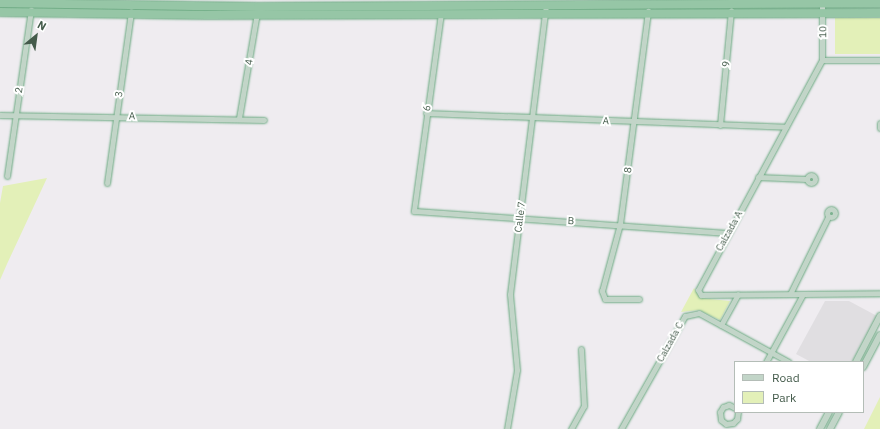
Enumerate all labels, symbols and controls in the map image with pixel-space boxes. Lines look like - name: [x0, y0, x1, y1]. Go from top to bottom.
- north arrow: [16, 16, 56, 56]
- text: N: [35, 17, 49, 34]
- street label: 10: [817, 26, 829, 38]
- street label: 4: [243, 58, 255, 66]
- street label: 9: [720, 60, 732, 68]
- street label: 2: [13, 86, 25, 94]
- street label: 3: [113, 90, 125, 98]
- street label: 6: [421, 104, 433, 112]
- street label: A: [129, 110, 135, 122]
- street label: A: [602, 115, 610, 127]
- street label: 8: [622, 166, 634, 174]
- street label: Calle 7: [512, 201, 528, 233]
- street label: Calzada A: [713, 209, 745, 253]
- street label: B: [567, 215, 575, 227]
- street label: Calzada C: [654, 320, 686, 364]
- legend: [734, 361, 864, 413]
- text: Road: [772, 370, 800, 385]
- text: Park: [772, 390, 796, 405]

